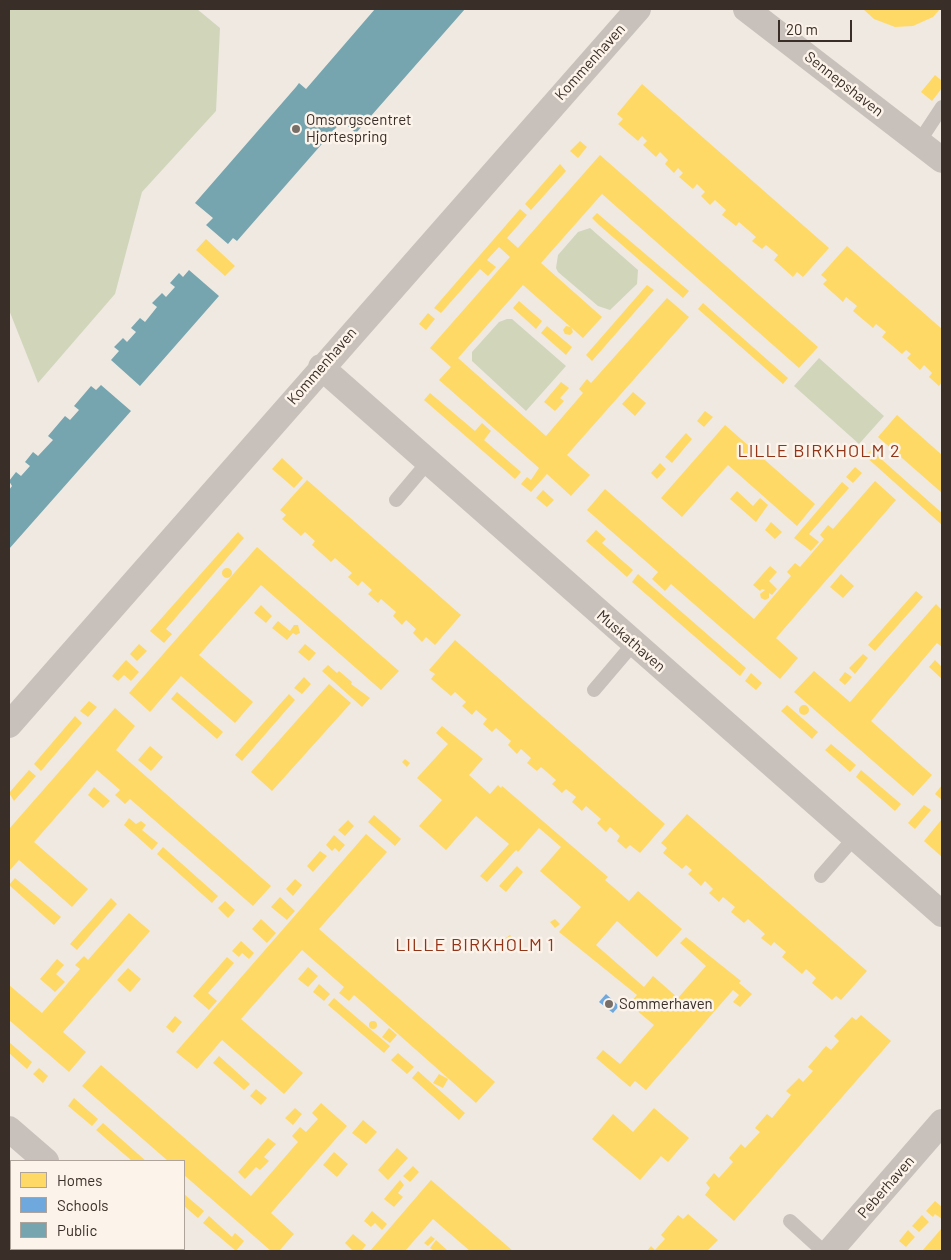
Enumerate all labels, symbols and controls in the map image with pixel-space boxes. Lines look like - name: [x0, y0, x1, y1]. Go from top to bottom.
- scale bar: [781, 10, 855, 42]
- street label: Kommenhaven: [551, 20, 629, 104]
- text: 20 m: [786, 20, 818, 38]
- street label: Sennepshaven: [801, 48, 887, 120]
- place label: Omsorgscentret Hjortespring: [306, 111, 412, 146]
- marker: Omsorgscentret Hjortespring: [290, 123, 302, 135]
- street label: Kommenhaven: [284, 324, 360, 408]
- district label: LILLE BIRKHOLM 2: [735, 440, 903, 462]
- street label: Muskathaven: [593, 606, 669, 676]
- district label: LILLE BIRKHOLM 1: [393, 934, 557, 956]
- place label: Sommerhaven: [619, 995, 713, 1013]
- marker: Sommerhaven: [603, 998, 615, 1010]
- street label: Peberhaven: [854, 1152, 918, 1222]
- legend: [10, 1160, 185, 1250]
- text: Homes: [57, 1171, 102, 1189]
- text: Schools: [57, 1196, 109, 1214]
- text: Public: [57, 1221, 97, 1239]

